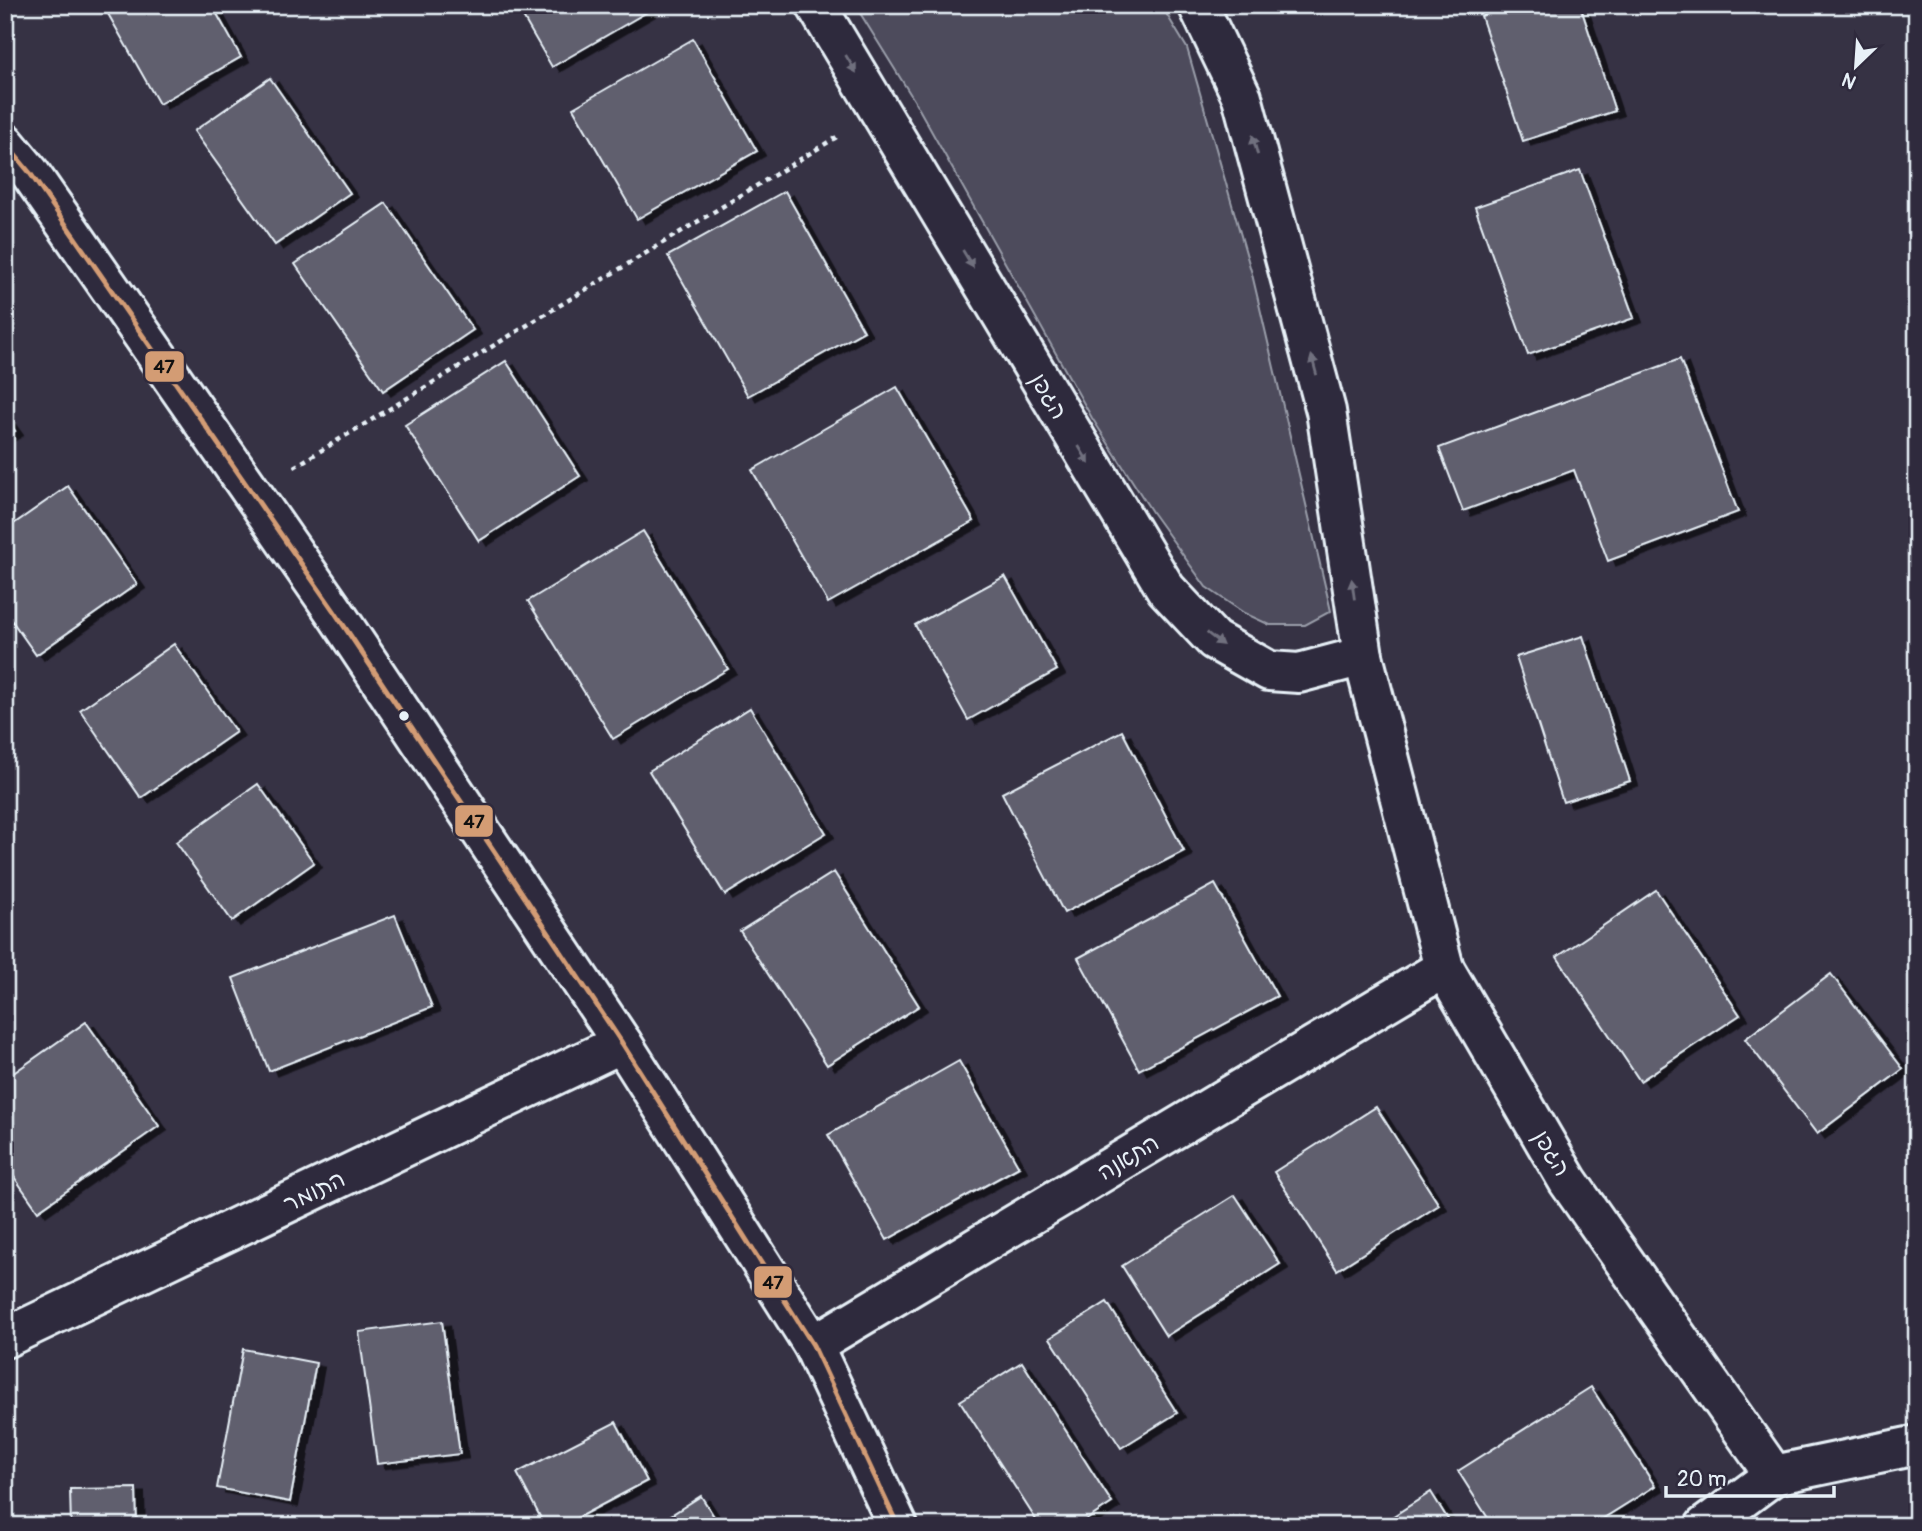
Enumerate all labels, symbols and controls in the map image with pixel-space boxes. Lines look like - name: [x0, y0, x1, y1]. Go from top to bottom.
- north arrow: [1820, 32, 1890, 102]
- one-way arrow: [845, 54, 857, 73]
- text: N: [1838, 67, 1860, 94]
- one-way arrow: [1249, 134, 1259, 155]
- one-way arrow: [961, 250, 974, 269]
- line badge: 47: [144, 350, 185, 383]
- one-way arrow: [1308, 354, 1319, 376]
- text: 47: [153, 355, 175, 379]
- street label: הגפן: [1024, 368, 1074, 425]
- one-way arrow: [1078, 445, 1091, 464]
- one-way arrow: [1347, 578, 1358, 600]
- one-way arrow: [1206, 631, 1224, 646]
- unlabelled marker: [397, 709, 411, 723]
- line badge: 47: [454, 804, 494, 838]
- text: 47: [463, 810, 485, 834]
- street label: הגפן: [1527, 1125, 1577, 1182]
- street label: התאנה: [1092, 1128, 1164, 1187]
- street label: התומר: [279, 1164, 350, 1219]
- line badge: 47: [753, 1265, 793, 1299]
- text: 47: [762, 1271, 784, 1295]
- scale bar: [1666, 1454, 1834, 1498]
- text: 20 m: [1677, 1466, 1726, 1493]

